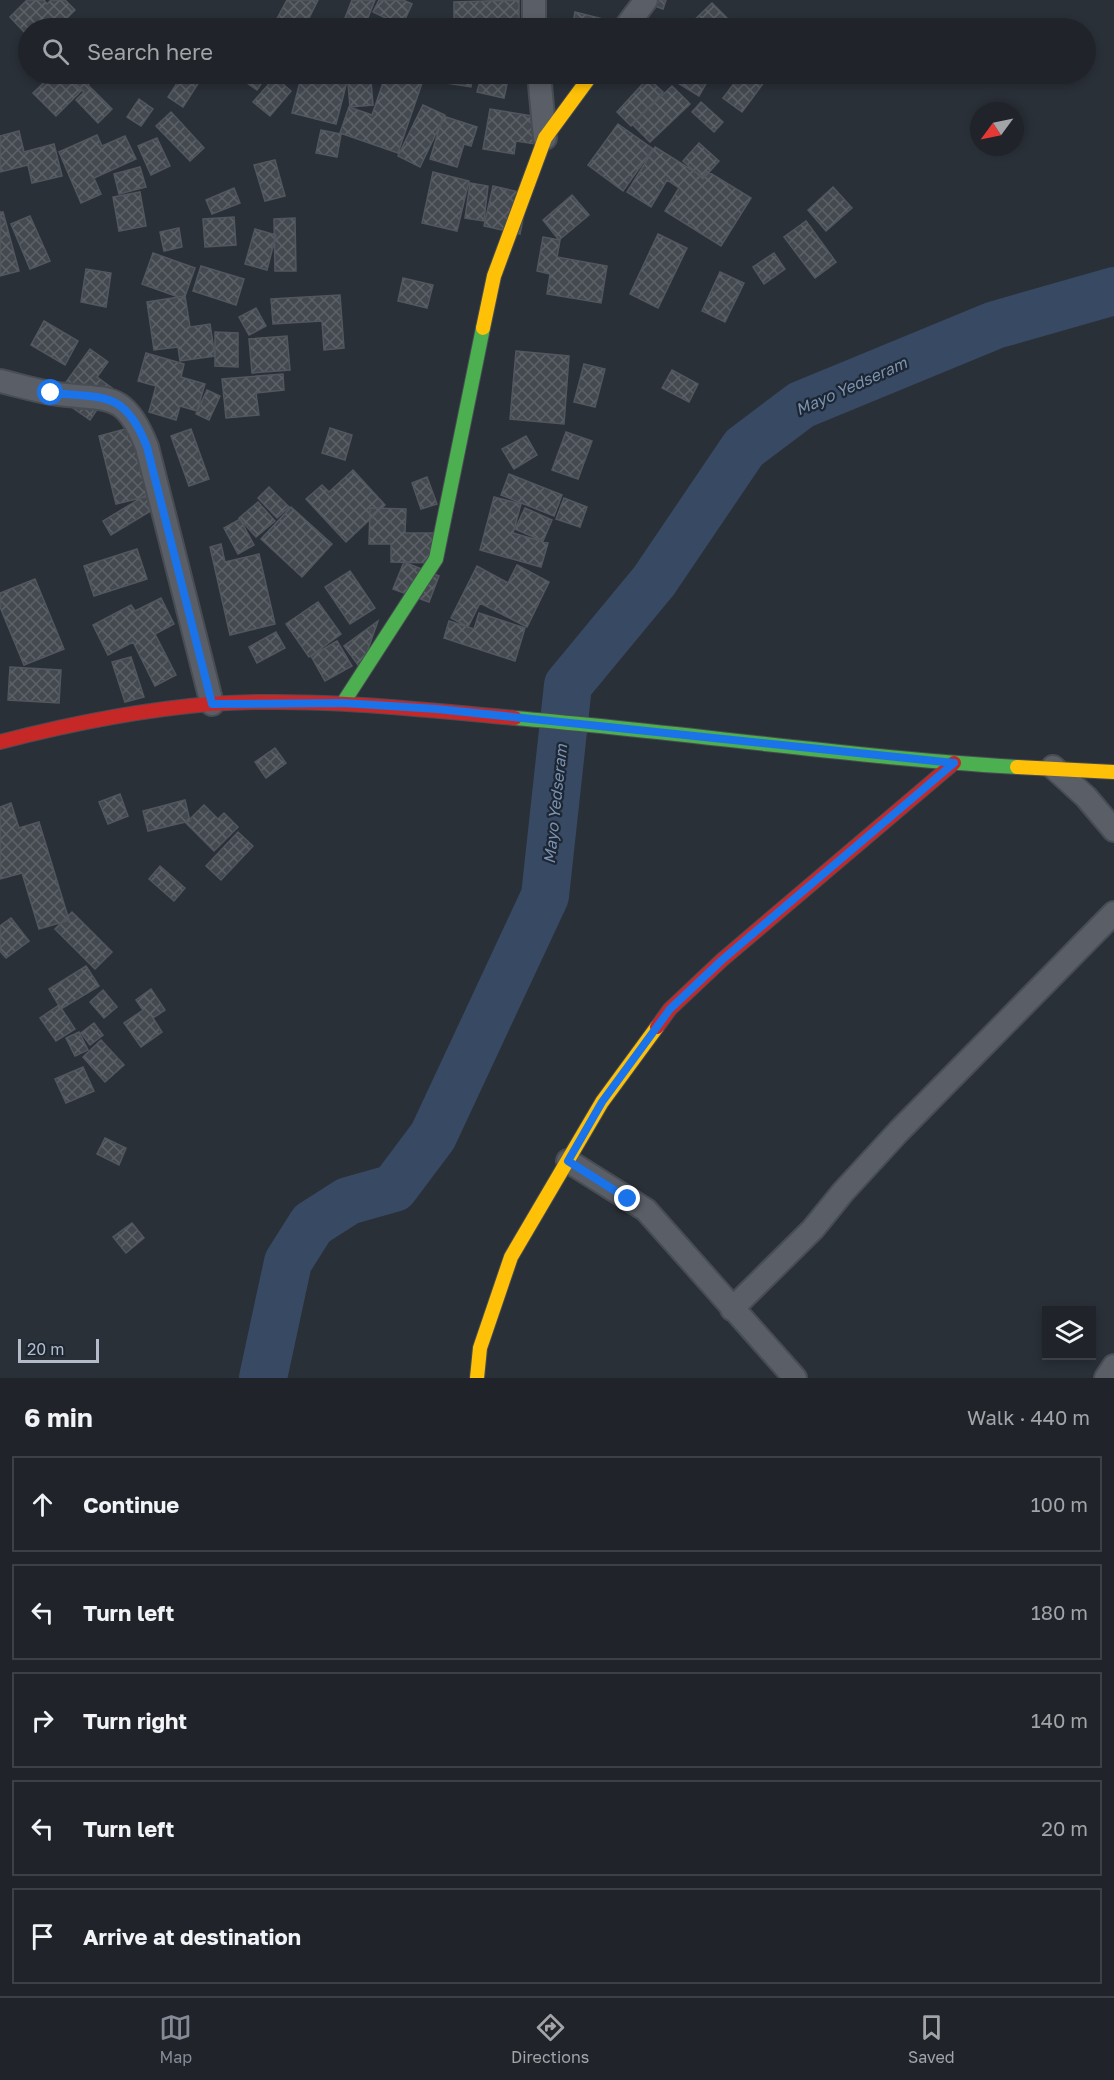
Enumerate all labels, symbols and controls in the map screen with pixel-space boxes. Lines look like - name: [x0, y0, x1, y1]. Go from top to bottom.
- search box: [18, 18, 1096, 84]
- icon: search: [39, 35, 72, 68]
- text: Search here: [87, 38, 213, 65]
- north arrow: [970, 102, 1024, 156]
- water label: Mayo Yedseram: [792, 352, 911, 420]
- route start: [37, 379, 63, 405]
- water label: Mayo Yedseram: [539, 743, 571, 865]
- route end: [614, 1185, 640, 1211]
- map controls: [1042, 1306, 1096, 1360]
- button: layers: [1042, 1306, 1096, 1360]
- scale bar: [18, 1336, 99, 1364]
- text: 20 m: [27, 1339, 64, 1359]
- text: 6 min: [24, 1402, 93, 1433]
- text: Walk · 440 m: [967, 1405, 1090, 1429]
- icon: ahead: [26, 1488, 59, 1521]
- text: Continue: [83, 1491, 179, 1518]
- text: 100 m: [1031, 1492, 1088, 1516]
- icon: left: [26, 1596, 59, 1629]
- text: Turn left: [83, 1599, 174, 1626]
- text: 180 m: [1031, 1600, 1088, 1624]
- icon: right: [26, 1704, 59, 1737]
- text: Turn right: [83, 1707, 187, 1734]
- text: 140 m: [1031, 1708, 1088, 1732]
- icon: left: [26, 1812, 59, 1845]
- text: Turn left: [83, 1815, 174, 1842]
- text: 20 m: [1041, 1816, 1088, 1840]
- icon: arrive: [26, 1920, 59, 1953]
- text: Arrive at destination: [83, 1923, 301, 1950]
- tab: Map: [159, 2011, 192, 2067]
- tab: Directions: [511, 2011, 589, 2067]
- tab: Saved: [908, 2011, 955, 2067]

